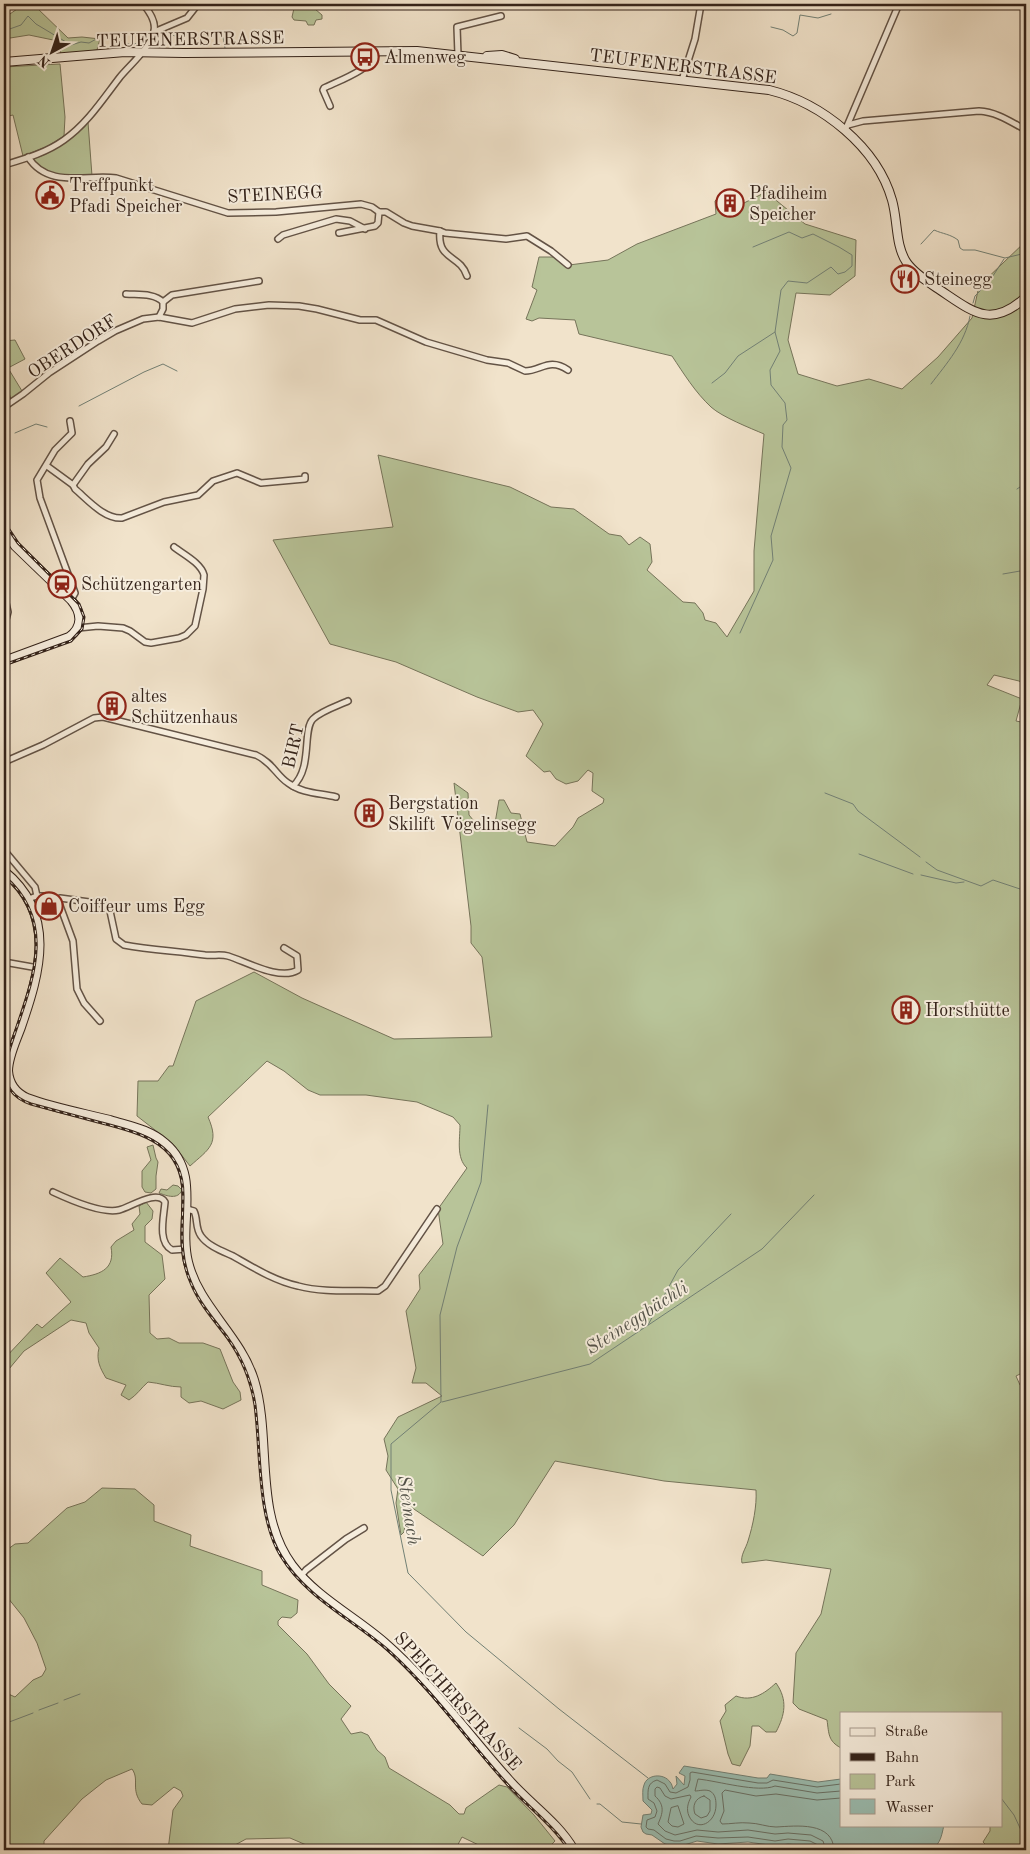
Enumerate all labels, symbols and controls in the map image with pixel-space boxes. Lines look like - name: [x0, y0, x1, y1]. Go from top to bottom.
- north arrow: [28, 28, 78, 78]
- street label: TEUFENERSTRASSE: [96, 29, 284, 51]
- bus stop icon: Almenweg: [350, 42, 380, 72]
- street label: TEUFENERSTRASSE: [588, 47, 778, 87]
- place label: Almenweg: [384, 49, 466, 67]
- text: N: [35, 52, 53, 70]
- place label: Treffpunkt Pfadi Speicher: [69, 177, 183, 216]
- public building icon: Treffpunkt Pfadi Speicher: [35, 180, 65, 210]
- street label: STEINEGG: [227, 184, 323, 206]
- place label: Pfadiheim Speicher: [749, 185, 828, 224]
- building icon: Pfadiheim Speicher: [715, 188, 745, 218]
- restaurant icon: Steinegg: [890, 264, 920, 294]
- place label: Steinegg: [924, 271, 992, 289]
- street label: OBERDORF: [25, 312, 120, 382]
- station icon: Schützengarten: [47, 569, 77, 599]
- place label: Schützengarten: [81, 576, 202, 594]
- place label: altes Schützenhaus: [131, 688, 238, 727]
- building icon: altes Schützenhaus: [97, 691, 127, 721]
- street label: BIRT: [280, 722, 308, 770]
- place label: Bergstation Skilift Vögelinsegg: [388, 795, 536, 834]
- building icon: Bergstation Skilift Vögelinsegg: [354, 798, 384, 828]
- shop icon: Coiffeur ums Egg: [34, 891, 64, 921]
- place label: Coiffeur ums Egg: [68, 898, 205, 916]
- building icon: Horsthütte: [891, 995, 921, 1025]
- place label: Horsthütte: [925, 1002, 1010, 1020]
- water label: Steineggbächli: [583, 1279, 692, 1359]
- water label: Steinach: [393, 1474, 422, 1547]
- street label: SPEICHERSTRASSE: [390, 1629, 524, 1775]
- legend: [840, 1712, 1002, 1826]
- text: Straße: [885, 1725, 928, 1740]
- text: Bahn: [885, 1751, 919, 1766]
- text: Park: [885, 1775, 916, 1790]
- text: Wasser: [885, 1801, 933, 1816]

